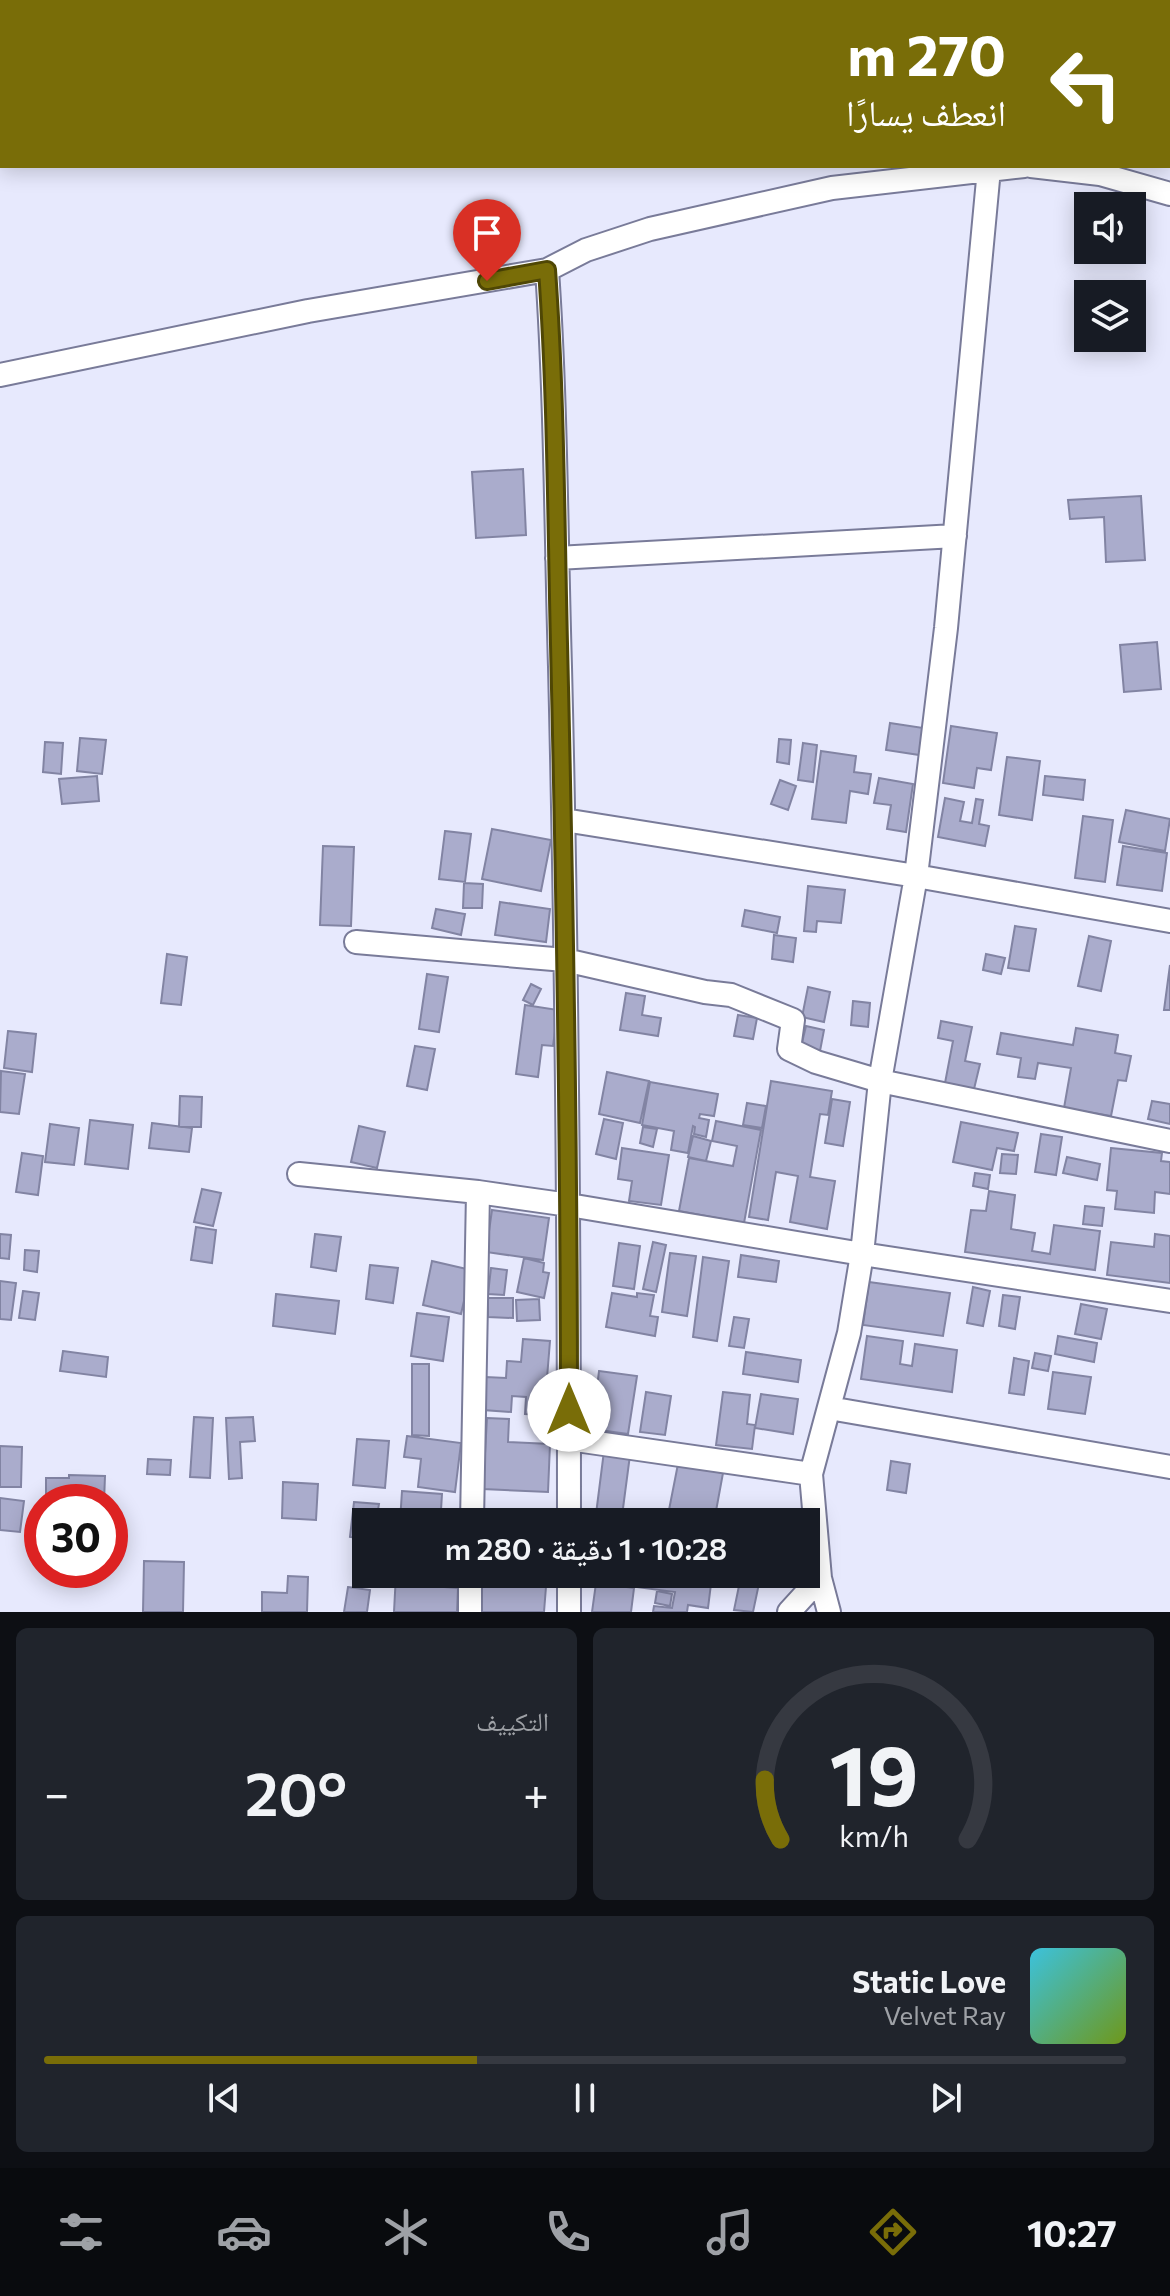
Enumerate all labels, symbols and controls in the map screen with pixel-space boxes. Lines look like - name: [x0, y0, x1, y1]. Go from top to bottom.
- text: 270 m: [847, 19, 1006, 88]
- icon: left: [1034, 32, 1138, 136]
- text: انعطف يسارًا: [846, 89, 1006, 133]
- map controls: [1074, 192, 1146, 352]
- button: sound: [1074, 192, 1146, 264]
- pin: [453, 199, 521, 281]
- icon: arrive: [465, 211, 509, 255]
- button: layers: [1074, 280, 1146, 352]
- position arrow: [527, 1368, 611, 1452]
- speed limit sign: 30: [24, 1484, 128, 1588]
- text: 10:28 · 1 دقيقة · 280 m: [445, 1529, 727, 1566]
- text: التكييف: [476, 1705, 549, 1736]
- text: 19: [829, 1721, 918, 1823]
- text: 20°: [245, 1755, 347, 1828]
- text: −: [44, 1765, 69, 1819]
- text: +: [523, 1765, 549, 1819]
- text: km/h: [839, 1818, 908, 1853]
- text: Static Love: [852, 1962, 1006, 1999]
- text: Velvet Ray: [884, 1999, 1006, 2030]
- icon: previous: [202, 2076, 246, 2120]
- icon: pause: [563, 2076, 607, 2120]
- icon: next: [924, 2076, 968, 2120]
- icon: filters: [53, 2204, 109, 2260]
- icon: car: [216, 2204, 272, 2260]
- icon: climate: [378, 2204, 434, 2260]
- icon: phone: [540, 2204, 596, 2260]
- icon: music: [702, 2204, 758, 2260]
- icon: directions: [865, 2204, 921, 2260]
- text: 10:27: [1027, 2210, 1117, 2254]

